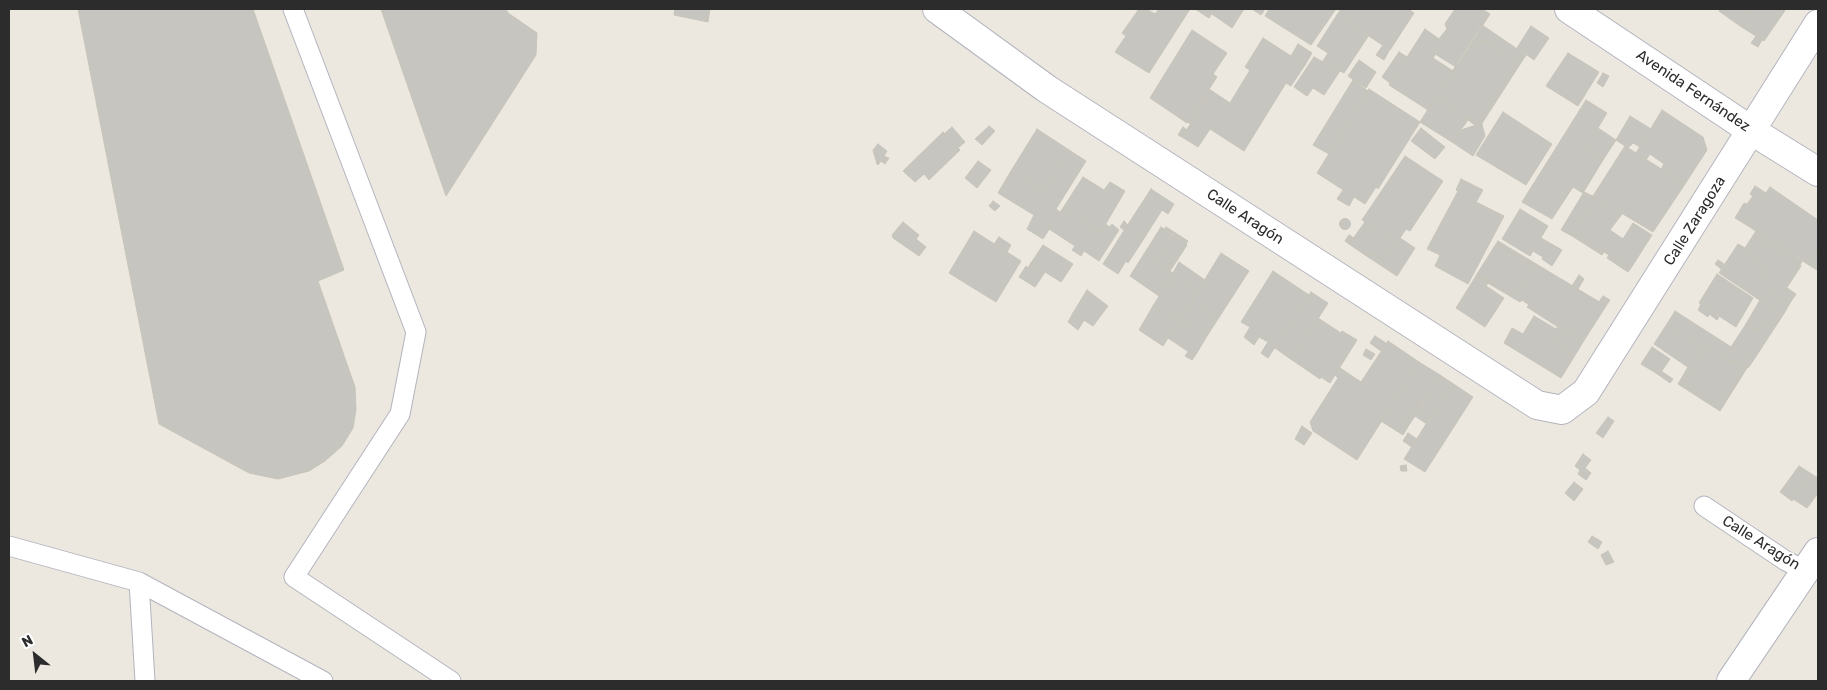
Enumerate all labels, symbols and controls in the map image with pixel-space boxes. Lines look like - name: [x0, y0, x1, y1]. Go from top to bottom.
- street label: Avenida Fernández: [1633, 46, 1753, 136]
- street label: Calle Zaragoza: [1660, 173, 1730, 269]
- street label: Calle Aragón: [1203, 185, 1287, 249]
- street label: Calle Aragón: [1719, 512, 1803, 574]
- north arrow: [10, 630, 60, 680]
- text: N: [19, 632, 36, 651]

